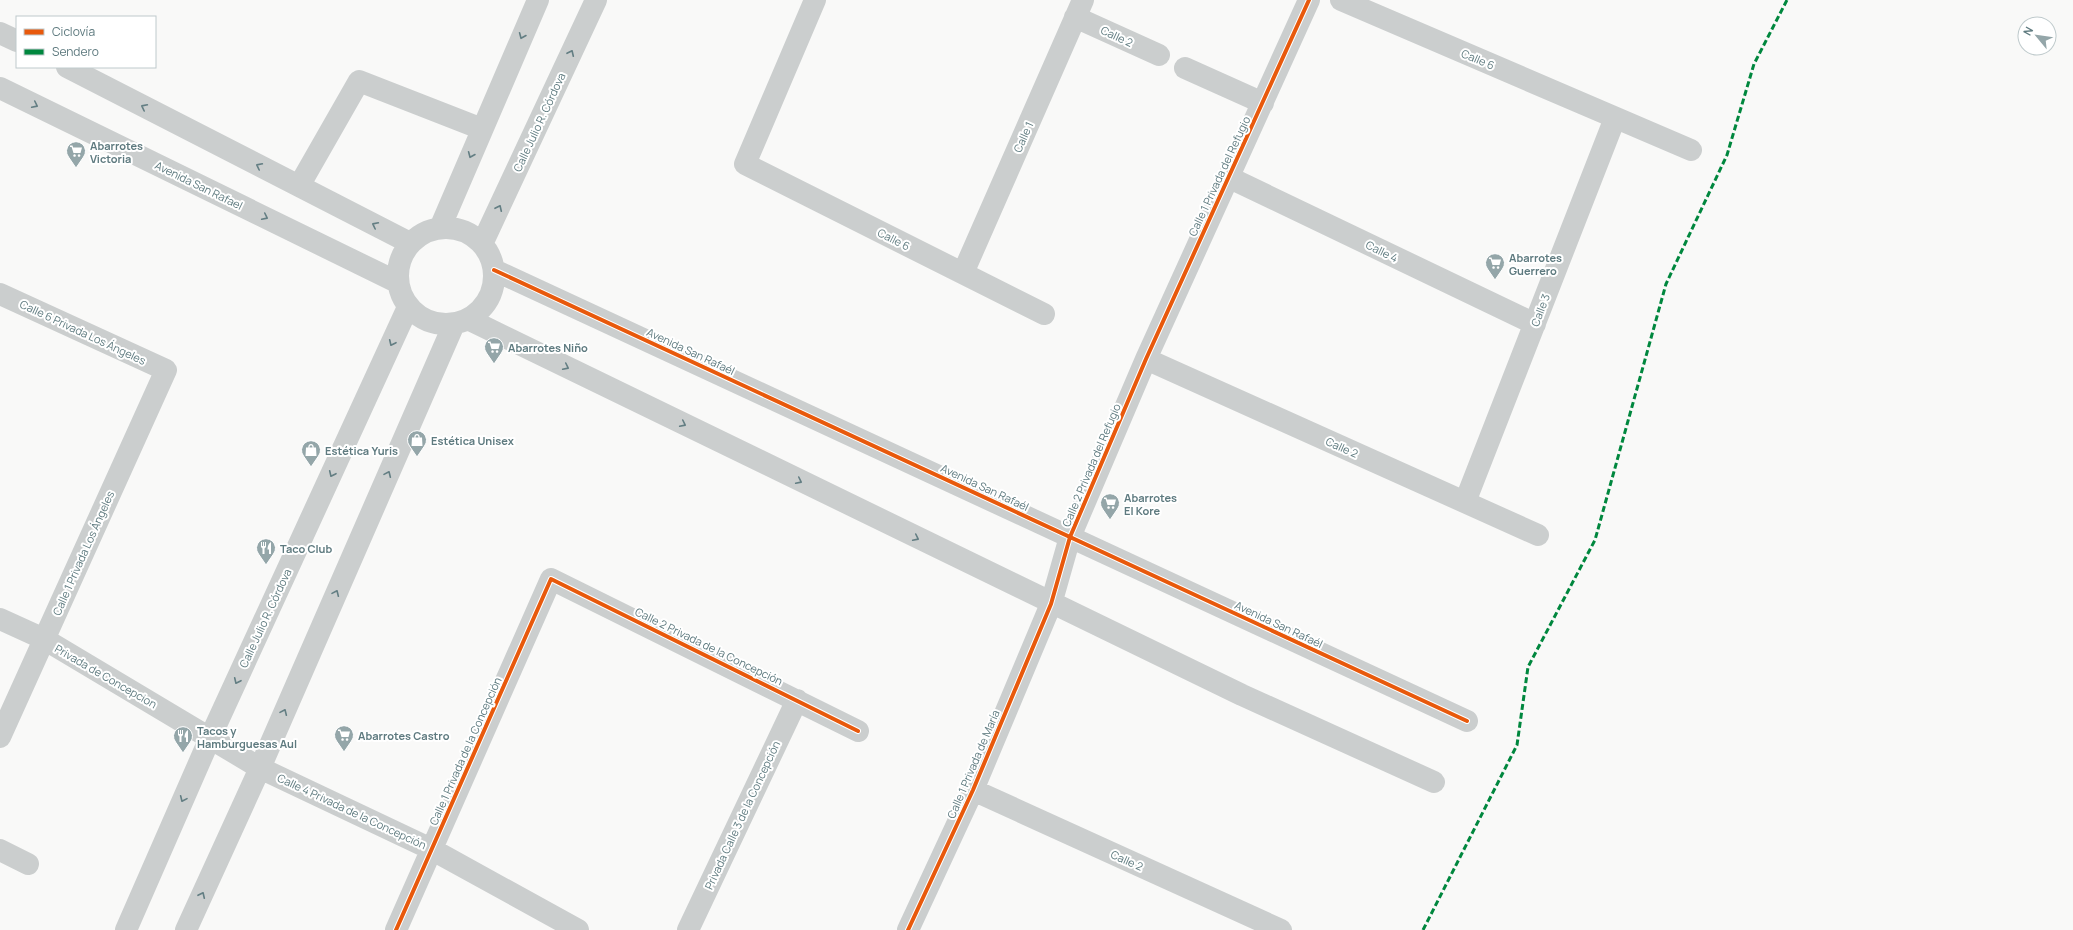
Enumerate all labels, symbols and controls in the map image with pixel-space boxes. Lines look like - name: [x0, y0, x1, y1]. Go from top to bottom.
- legend: [16, 16, 156, 68]
- north arrow: [2017, 16, 2057, 56]
- street label: Calle 2: [1098, 22, 1136, 50]
- text: Ciclovía: [52, 23, 95, 40]
- text: N: [2019, 24, 2036, 38]
- one-way arrow: [519, 32, 527, 39]
- text: Sendero: [52, 43, 99, 60]
- street label: Calle 6: [1459, 45, 1497, 73]
- one-way arrow: [566, 49, 574, 57]
- street label: Calle Julio R. Córdova: [509, 70, 569, 174]
- one-way arrow: [31, 100, 38, 108]
- one-way arrow: [141, 104, 148, 111]
- street label: Calle 1 Privada del Refugio: [1185, 113, 1254, 238]
- street label: Calle 1: [1010, 119, 1036, 155]
- place label: Abarrotes Victoria: [90, 138, 143, 166]
- supermarket icon: Abarrotes Victoria: [65, 140, 87, 168]
- one-way arrow: [468, 151, 476, 159]
- street label: Avenida San Rafael: [153, 157, 245, 213]
- one-way arrow: [256, 163, 264, 171]
- one-way arrow: [494, 205, 502, 213]
- one-way arrow: [261, 212, 269, 220]
- one-way arrow: [372, 223, 379, 230]
- street label: Calle 6: [875, 224, 913, 254]
- street label: Calle 4: [1363, 237, 1401, 265]
- place label: Abarrotes Guerrero: [1509, 250, 1562, 278]
- supermarket icon: Abarrotes Guerrero: [1484, 252, 1506, 280]
- street label: Calle 3: [1527, 292, 1553, 328]
- street label: Calle 6 Privada Los Ángeles: [18, 296, 149, 368]
- street label: Avenida San Rafaél: [645, 324, 737, 378]
- supermarket icon: Abarrotes Niño: [483, 336, 505, 364]
- one-way arrow: [389, 338, 397, 346]
- place label: Abarrotes Niño: [508, 340, 588, 355]
- one-way arrow: [561, 362, 569, 370]
- street label: Calle 2 Privada del Refugio: [1058, 401, 1124, 529]
- one-way arrow: [678, 419, 686, 427]
- shop icon: Estética Unisex: [406, 429, 428, 457]
- place label: Estética Unisex: [431, 433, 514, 448]
- street label: Calle 2: [1323, 433, 1361, 461]
- shop icon: Estética Yuris: [300, 439, 322, 467]
- place label: Estética Yuris: [325, 443, 398, 458]
- street label: Avenida San Rafaél: [939, 460, 1031, 514]
- one-way arrow: [329, 469, 337, 477]
- one-way arrow: [383, 471, 391, 478]
- one-way arrow: [795, 476, 803, 483]
- street label: Calle 1 Privada Los Ángeles: [49, 488, 117, 618]
- place label: Abarrotes El Kore: [1124, 490, 1177, 518]
- supermarket icon: Abarrotes El Kore: [1099, 492, 1121, 520]
- one-way arrow: [912, 533, 920, 540]
- restaurant icon: Taco Club: [255, 537, 277, 565]
- place label: Taco Club: [280, 541, 332, 556]
- street label: Calle Julio R. Córdova: [235, 566, 295, 670]
- one-way arrow: [331, 590, 339, 597]
- street label: Avenida San Rafaél: [1233, 597, 1325, 651]
- street label: Calle 2 Privada de la Concepción: [633, 604, 785, 688]
- street label: Privada de Concepcion: [52, 641, 160, 711]
- street label: Calle 1 Privada de la Concepción: [425, 675, 505, 827]
- one-way arrow: [233, 677, 241, 684]
- street label: Calle 1 Privada de María: [943, 707, 1003, 821]
- one-way arrow: [279, 709, 287, 717]
- place label: Tacos y Hamburguesas Aul: [197, 723, 297, 751]
- supermarket icon: Abarrotes Castro: [333, 724, 355, 752]
- restaurant icon: Tacos y Hamburguesas Aul: [172, 725, 194, 753]
- place label: Abarrotes Castro: [358, 728, 450, 743]
- street label: Privada Calle 3 de la Concepción: [701, 738, 783, 892]
- street label: Calle 4 Privada de la Concepción: [275, 770, 429, 852]
- one-way arrow: [180, 795, 188, 803]
- street label: Calle 2: [1108, 846, 1146, 874]
- one-way arrow: [197, 891, 205, 899]

